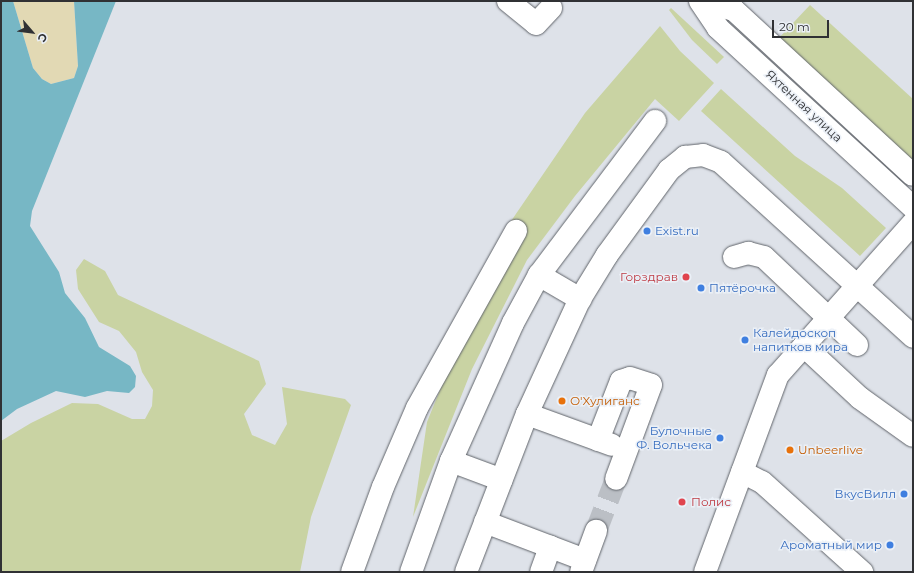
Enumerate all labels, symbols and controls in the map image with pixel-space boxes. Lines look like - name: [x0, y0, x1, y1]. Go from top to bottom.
- north arrow: [12, 12, 52, 52]
- scale bar: [774, 12, 831, 38]
- text: 20 m: [779, 19, 810, 34]
- text: С: [35, 31, 51, 44]
- street label: Яхтенная улица: [763, 67, 845, 145]
- place label: Exist.ru: [655, 224, 699, 238]
- marker: Exist.ru: [642, 226, 652, 236]
- place label: Горздрав: [620, 270, 678, 284]
- marker: Горздрав: [681, 272, 691, 282]
- place label: Пятёрочка: [709, 281, 776, 295]
- marker: Пятёрочка: [696, 283, 706, 293]
- place label: Калейдоскоп напитков мира: [753, 326, 848, 354]
- marker: Калейдоскоп напитков мира: [740, 335, 750, 345]
- place label: О'Хулиганс: [570, 394, 640, 408]
- marker: О'Хулиганс: [557, 396, 567, 406]
- place label: Булочные Ф. Вольчека: [636, 424, 712, 452]
- marker: Булочные Ф. Вольчека: [715, 433, 725, 443]
- place label: Unbeerlive: [798, 443, 863, 457]
- marker: Unbeerlive: [785, 445, 795, 455]
- place label: ВкусВилл: [835, 487, 896, 501]
- marker: ВкусВилл: [899, 489, 909, 499]
- place label: Полис: [691, 495, 731, 509]
- marker: Полис: [676, 496, 688, 508]
- place label: Ароматный мир: [780, 538, 882, 552]
- marker: Ароматный мир: [885, 540, 895, 550]

